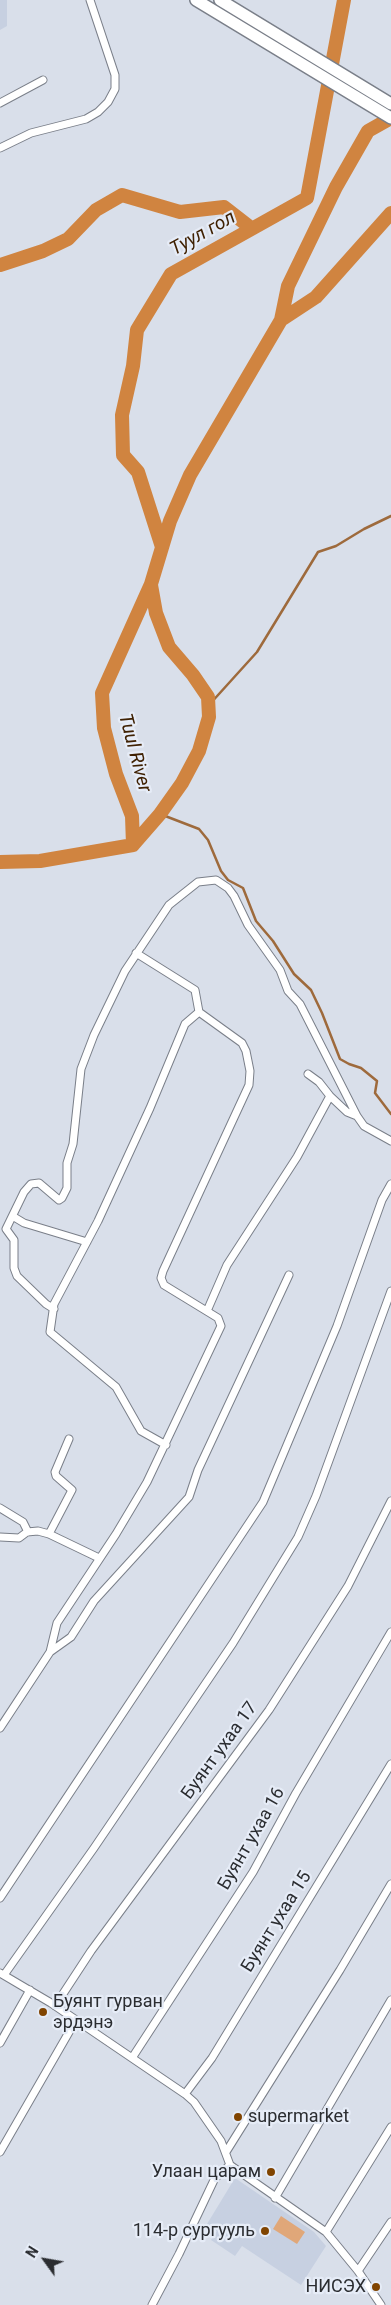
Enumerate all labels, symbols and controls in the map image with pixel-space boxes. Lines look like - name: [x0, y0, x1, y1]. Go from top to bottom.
- water label: Туул гол: [166, 207, 240, 261]
- water label: Tuul River: [113, 711, 155, 795]
- street label: Буянт ухаа 17: [177, 1698, 263, 1804]
- street label: Буянт ухаа 16: [214, 1784, 290, 1894]
- street label: Буянт ухаа 15: [237, 1868, 317, 1976]
- place label: Буянт гурван эрдэнэ: [53, 1991, 163, 2034]
- marker: Буянт гурван эрдэнэ: [37, 2006, 49, 2018]
- place label: supermarket: [248, 2106, 349, 2128]
- marker: supermarket: [232, 2111, 244, 2123]
- place label: Улаан царам: [152, 2161, 261, 2183]
- marker: Улаан царам: [265, 2166, 277, 2178]
- place label: 114-р сургууль: [133, 2220, 255, 2242]
- marker: 114-р сургууль: [259, 2225, 271, 2237]
- north arrow: [20, 2235, 70, 2285]
- text: N: [23, 2244, 42, 2260]
- place label: НИСЭХ: [305, 2276, 366, 2298]
- marker: НИСЭХ: [370, 2281, 382, 2293]

